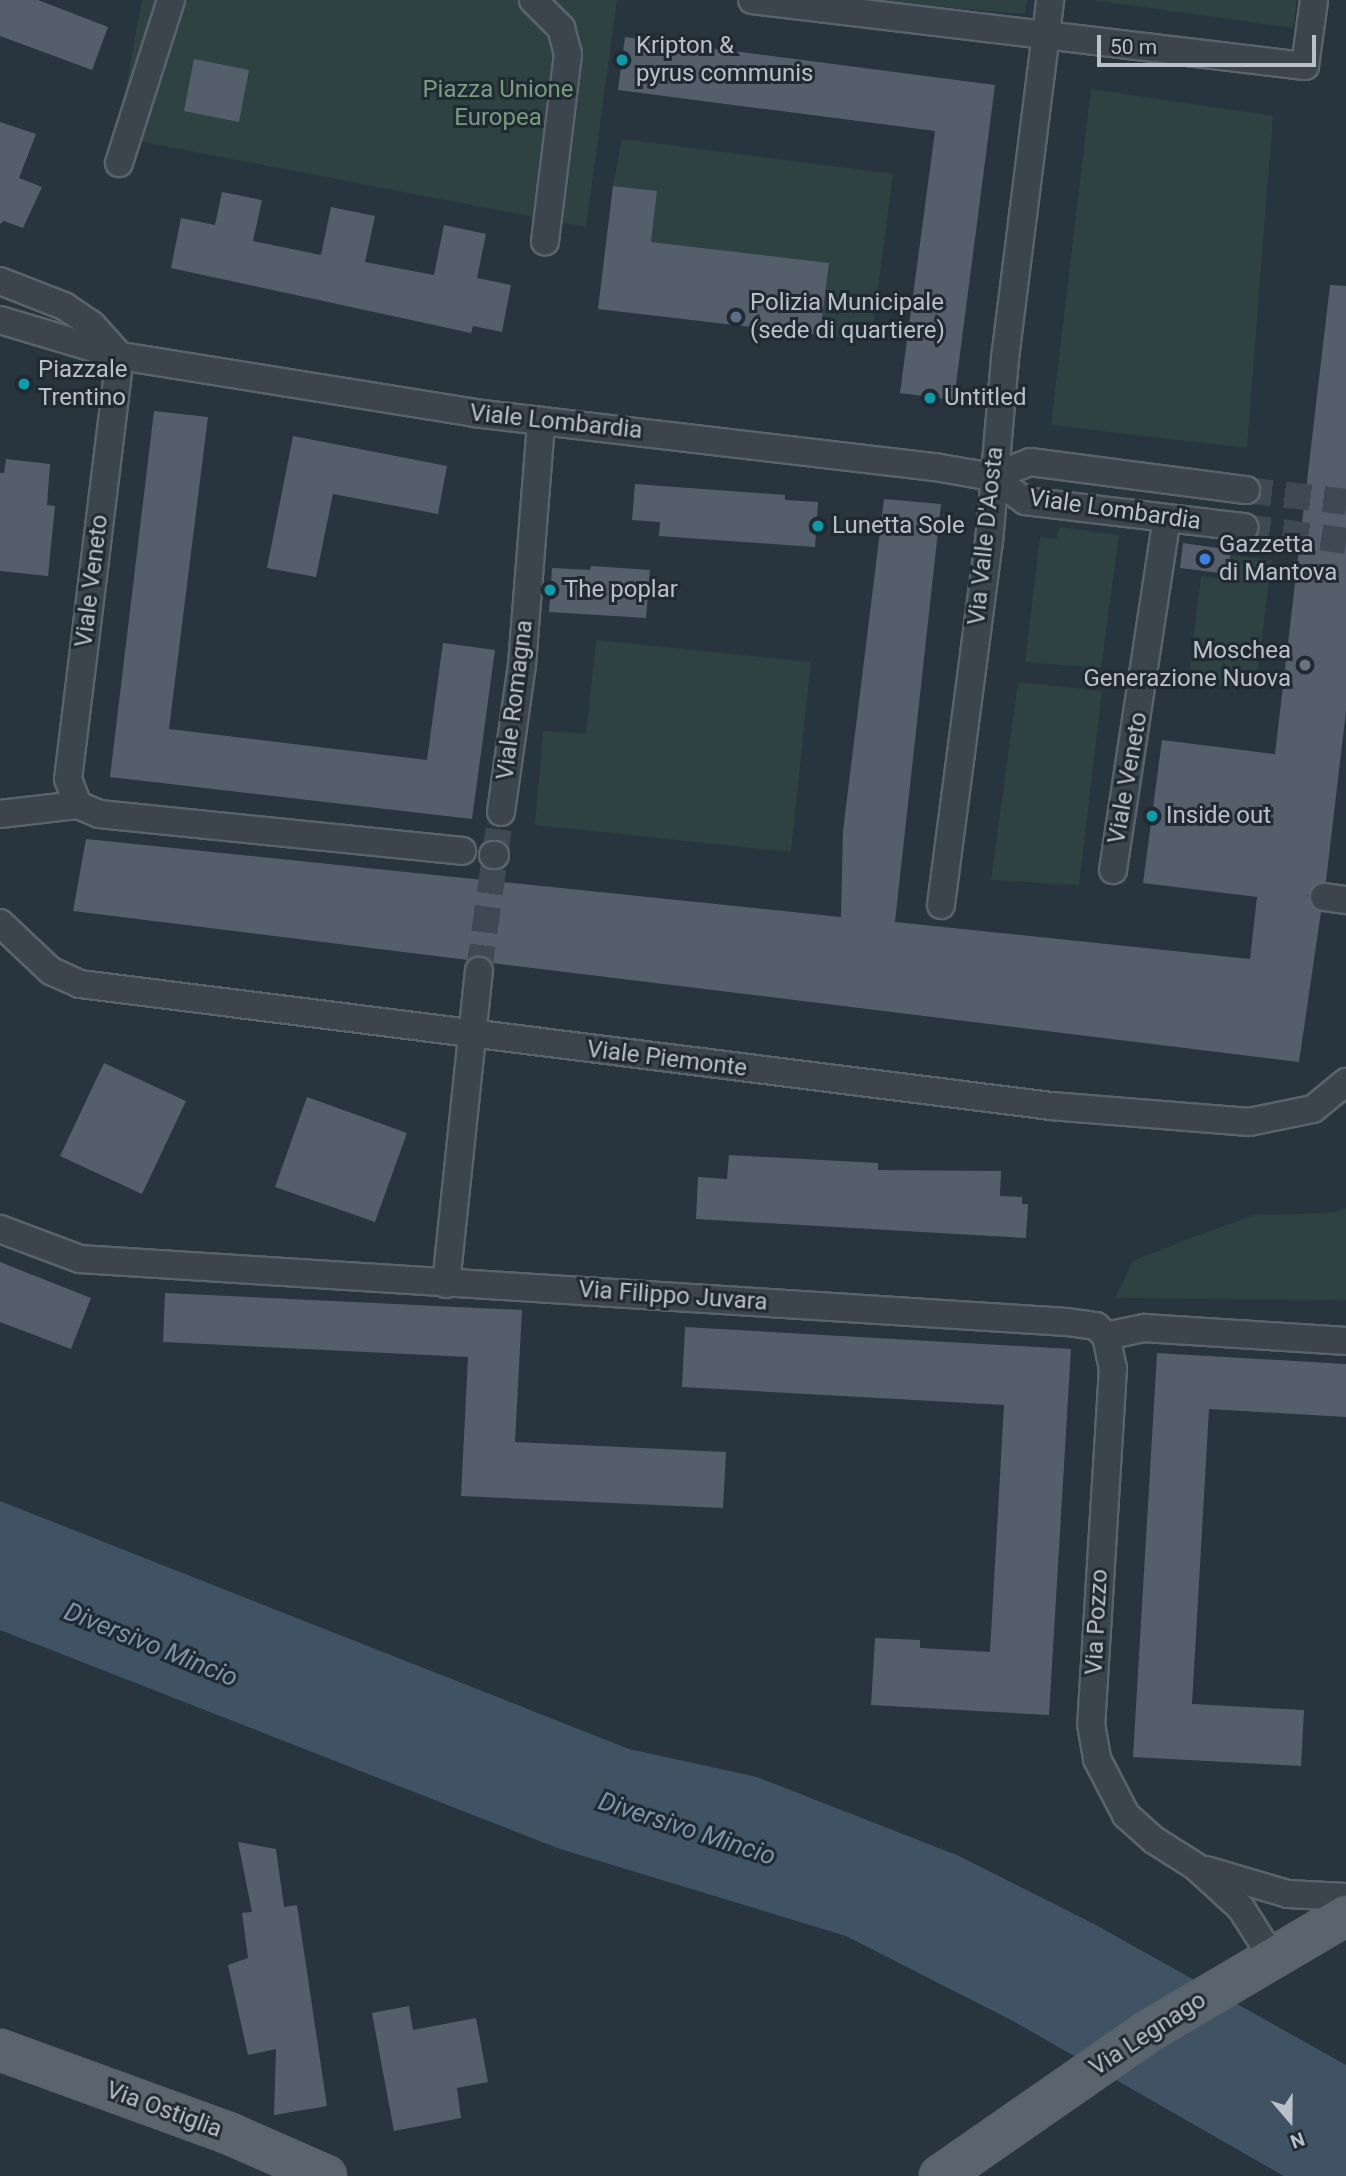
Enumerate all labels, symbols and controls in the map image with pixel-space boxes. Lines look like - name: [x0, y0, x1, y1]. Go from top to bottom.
- scale bar: [1101, 21, 1320, 65]
- place label: Kripton & pyrus communis: [636, 32, 813, 88]
- text: 50 m: [1110, 35, 1157, 59]
- marker: Kripton & pyrus communis: [614, 52, 630, 68]
- park label: Piazza Unione Europea: [422, 76, 574, 132]
- place label: Polizia Municipale (sede di quartiere): [750, 289, 945, 345]
- marker: Polizia Municipale (sede di quartiere): [728, 309, 744, 325]
- place label: Piazzale Trentino: [38, 356, 127, 412]
- marker: Piazzale Trentino: [16, 376, 32, 392]
- place label: Untitled: [944, 384, 1026, 412]
- marker: Untitled: [922, 390, 938, 406]
- street label: Viale Lombardia: [468, 399, 644, 445]
- street label: Via Valle D'Aosta: [962, 445, 1010, 627]
- street label: Viale Lombardia: [1027, 484, 1203, 536]
- place label: Lunetta Sole: [832, 512, 965, 540]
- street label: Viale Veneto: [70, 513, 114, 649]
- marker: Lunetta Sole: [810, 518, 826, 534]
- place label: Gazzetta di Mantova: [1219, 531, 1337, 587]
- marker: Gazzetta di Mantova: [1197, 551, 1213, 567]
- place label: The poplar: [564, 576, 678, 604]
- marker: The poplar: [542, 582, 558, 598]
- street label: Viale Romagna: [491, 618, 539, 782]
- place label: Moschea Generazione Nuova: [1083, 637, 1291, 693]
- marker: Moschea Generazione Nuova: [1297, 657, 1313, 673]
- street label: Viale Veneto: [1102, 710, 1154, 846]
- place label: Inside out: [1166, 802, 1271, 830]
- marker: Inside out: [1144, 808, 1160, 824]
- street label: Viale Piemonte: [585, 1035, 749, 1083]
- street label: Via Filippo Juvara: [578, 1275, 768, 1317]
- street label: Via Pozzo: [1080, 1568, 1114, 1676]
- water label: Diversivo Mincio: [60, 1596, 242, 1694]
- water label: Diversivo Mincio: [595, 1786, 779, 1872]
- street label: Via Legnago: [1085, 1986, 1211, 2082]
- street label: Via Ostiglia: [102, 2076, 226, 2144]
- north arrow: [1255, 2085, 1325, 2155]
- text: N: [1287, 2127, 1308, 2153]

